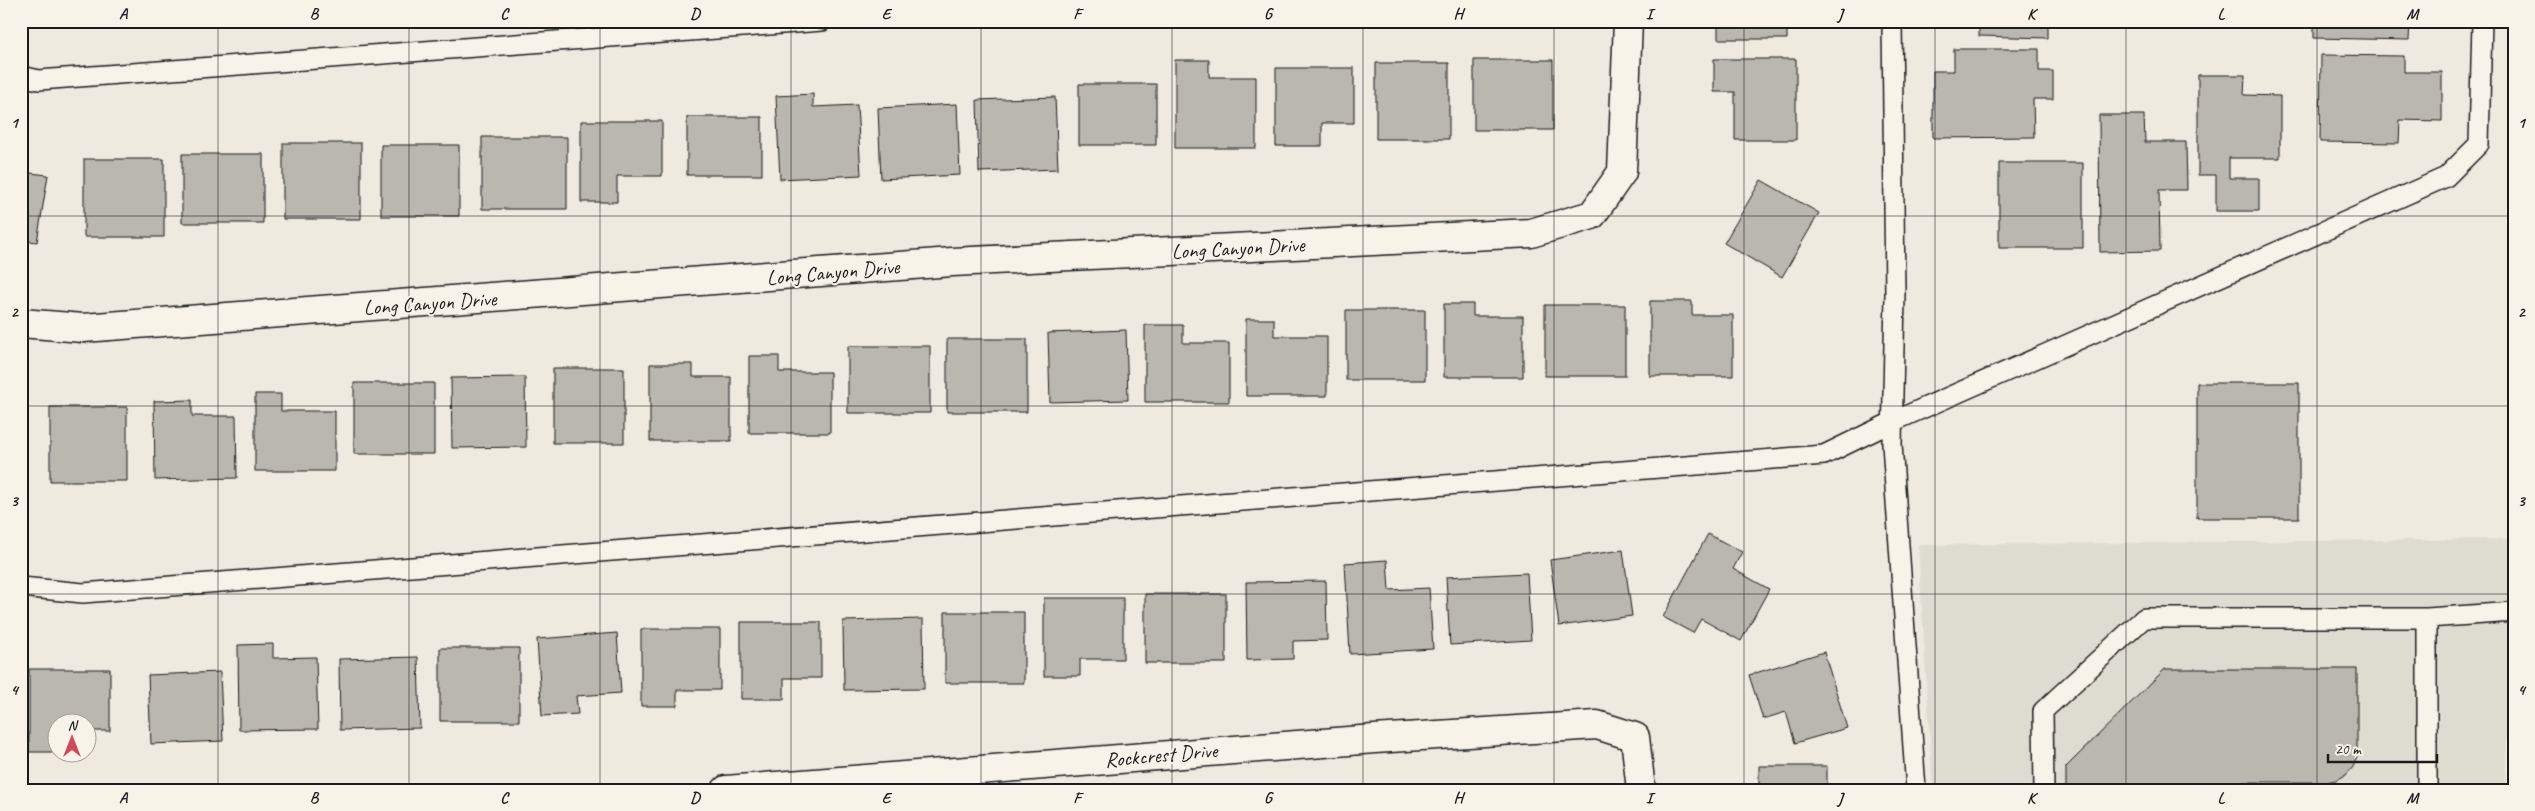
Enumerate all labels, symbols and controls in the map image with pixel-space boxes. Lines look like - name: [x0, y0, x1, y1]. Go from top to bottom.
- text: A: [119, 4, 129, 24]
- text: B: [310, 4, 320, 24]
- text: C: [500, 4, 510, 24]
- text: D: [690, 4, 701, 24]
- text: E: [882, 4, 893, 24]
- text: F: [1073, 4, 1084, 24]
- text: G: [1264, 4, 1274, 24]
- text: H: [1453, 4, 1465, 24]
- text: I: [1646, 4, 1656, 24]
- text: J: [1836, 4, 1845, 24]
- text: K: [2027, 4, 2039, 24]
- text: L: [2218, 4, 2226, 24]
- text: M: [2406, 4, 2420, 24]
- text: 1: [10, 113, 19, 133]
- text: 1: [2517, 113, 2526, 133]
- street label: Long Canyon Drive: [1171, 231, 1306, 264]
- street label: Long Canyon Drive: [766, 253, 902, 291]
- street label: Long Canyon Drive: [363, 285, 498, 321]
- text: 2: [10, 302, 19, 322]
- text: 2: [2517, 302, 2526, 322]
- text: 3: [10, 491, 19, 511]
- text: 3: [2517, 491, 2526, 511]
- text: 4: [10, 680, 19, 700]
- text: 4: [2517, 680, 2526, 700]
- north arrow: [48, 714, 98, 764]
- text: N: [68, 717, 79, 734]
- scale bar: [2328, 731, 2436, 763]
- street label: Rockcrest Drive: [1104, 737, 1220, 773]
- text: 20 m: [2335, 740, 2362, 759]
- text: A: [119, 788, 129, 808]
- text: B: [310, 788, 320, 808]
- text: C: [500, 788, 510, 808]
- text: D: [690, 788, 701, 808]
- text: E: [882, 788, 893, 808]
- text: F: [1073, 788, 1084, 808]
- text: G: [1264, 788, 1274, 808]
- text: H: [1453, 788, 1465, 808]
- text: I: [1646, 788, 1656, 808]
- text: J: [1836, 788, 1845, 808]
- text: K: [2027, 788, 2039, 808]
- text: L: [2218, 788, 2226, 808]
- text: M: [2406, 788, 2420, 808]

